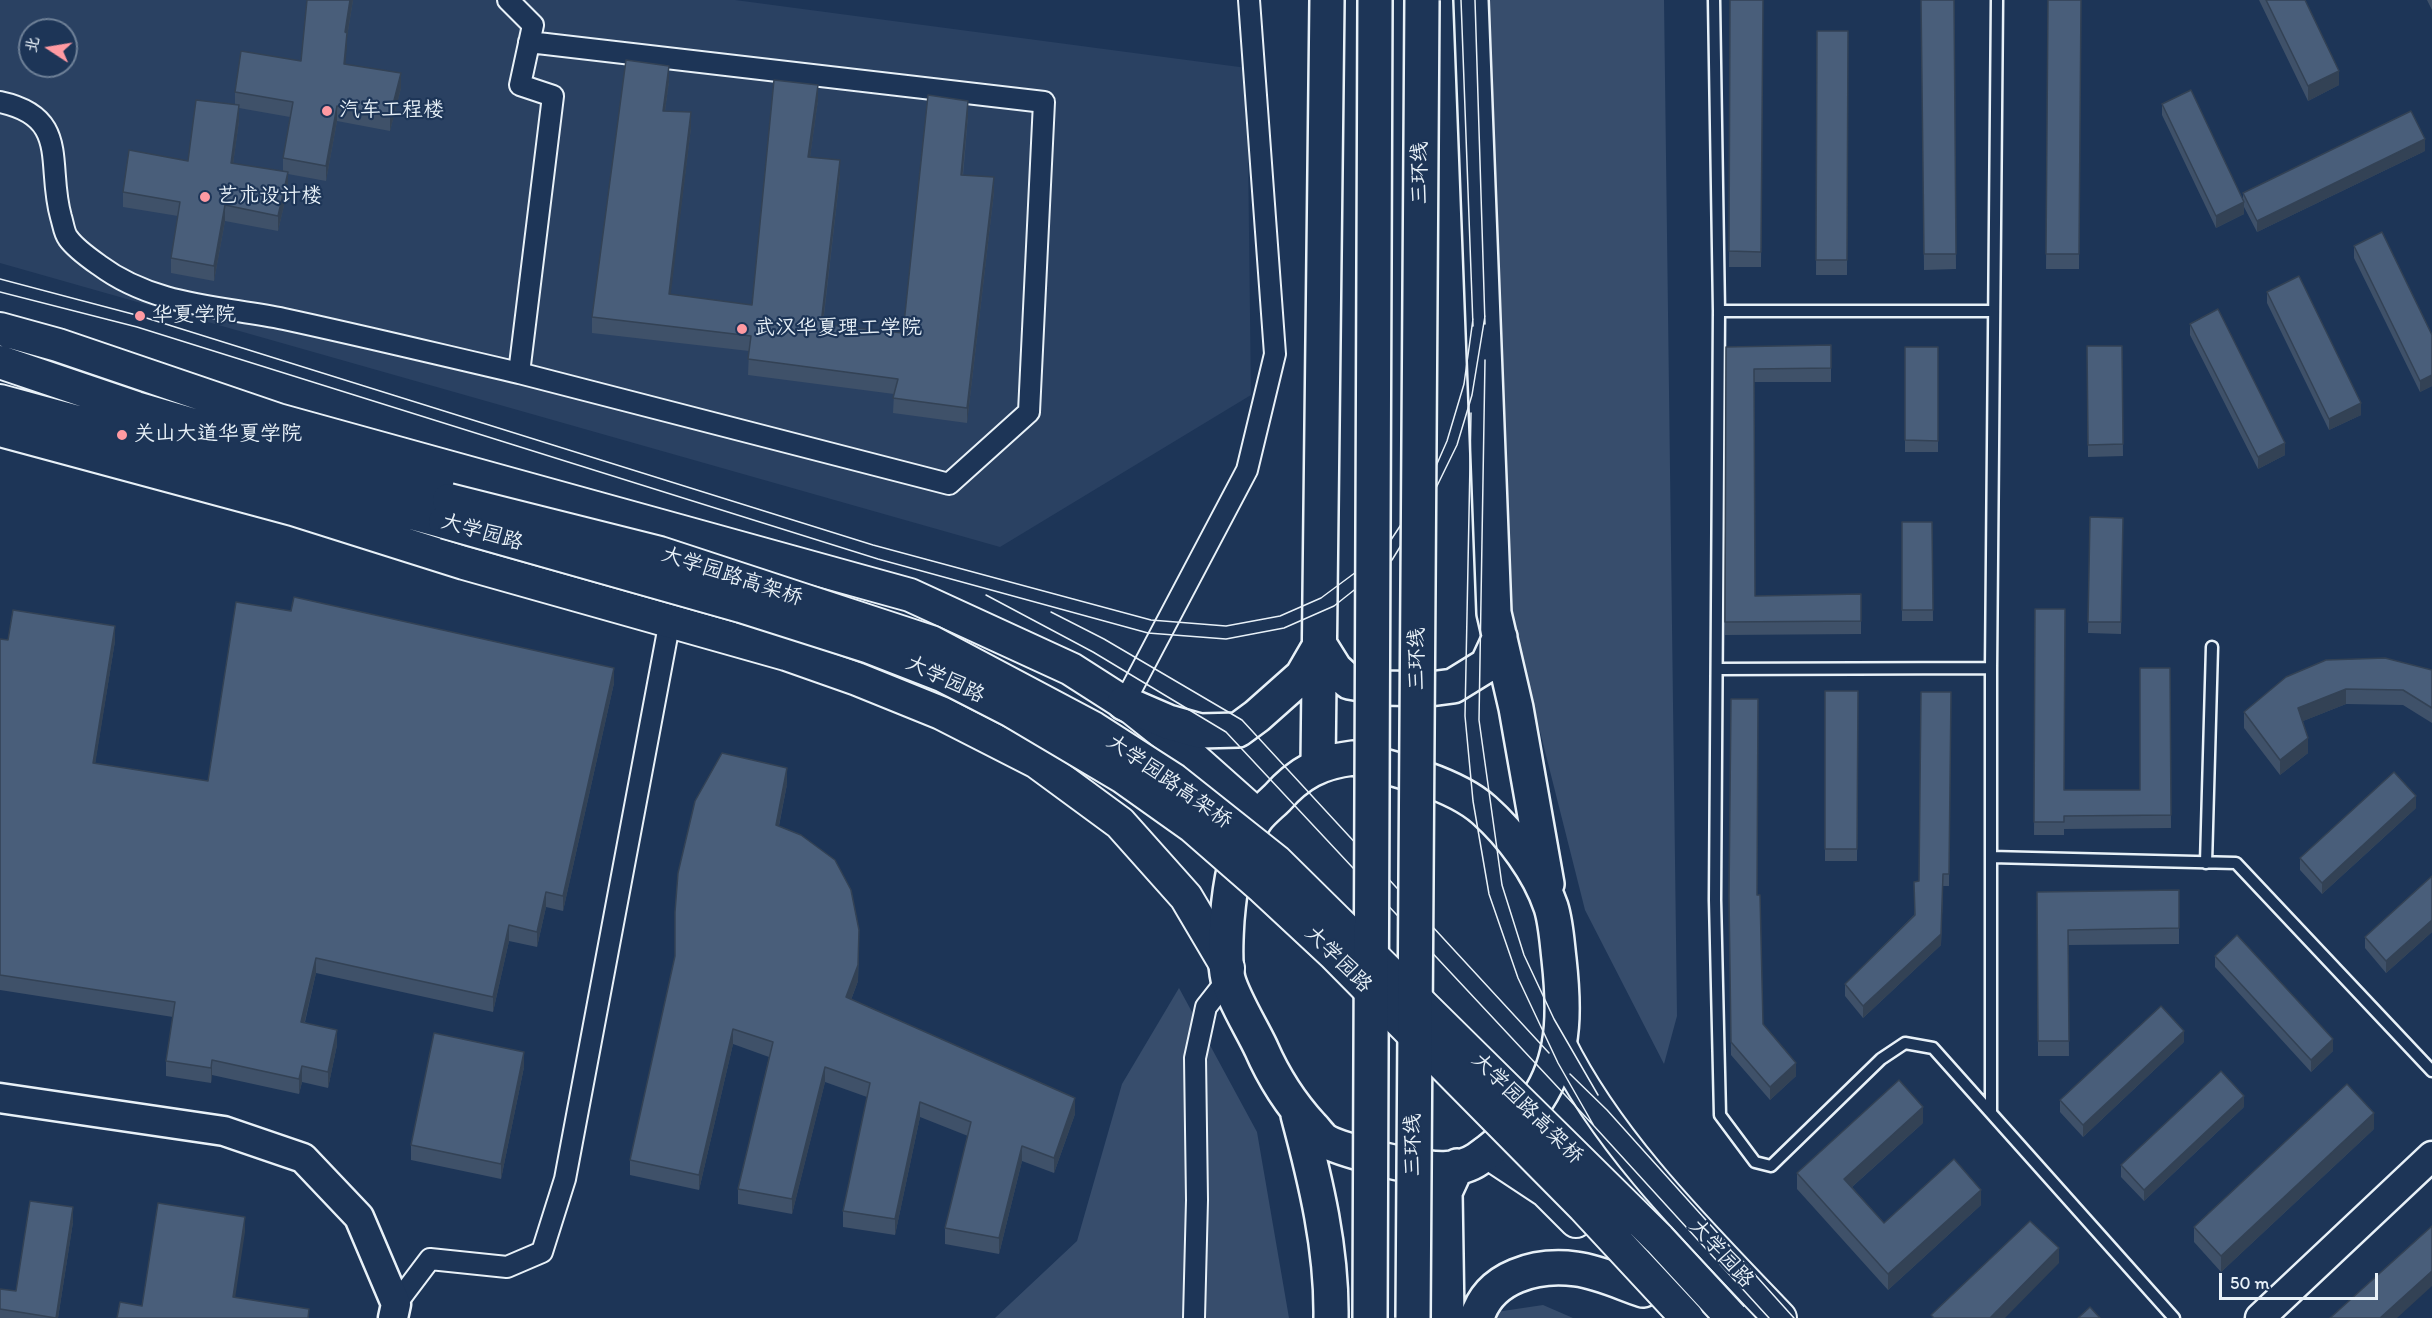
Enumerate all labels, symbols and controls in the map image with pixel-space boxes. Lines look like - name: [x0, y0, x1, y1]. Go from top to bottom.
- north arrow: [18, 18, 78, 78]
- text: 北: [21, 35, 43, 54]
- place label: 汽车工程楼: [339, 98, 444, 124]
- marker: 汽车工程楼: [320, 104, 334, 118]
- street label: 三环线: [1408, 142, 1434, 204]
- place label: 艺术设计楼: [217, 184, 322, 210]
- marker: 艺术设计楼: [198, 190, 212, 204]
- place label: 华夏学院: [152, 303, 236, 329]
- marker: 华夏学院: [133, 309, 147, 323]
- place label: 武汉华夏理工学院: [754, 316, 922, 342]
- marker: 武汉华夏理工学院: [735, 322, 749, 336]
- place label: 关山大道华夏学院: [134, 422, 302, 448]
- marker: 关山大道华夏学院: [115, 428, 129, 442]
- street label: 大学园路: [438, 509, 526, 557]
- street label: 大学园路高架桥: [658, 542, 806, 612]
- street label: 三环线: [1405, 628, 1431, 690]
- street label: 大学园路: [902, 651, 988, 709]
- street label: 大学园路高架桥: [1102, 730, 1236, 834]
- street label: 大学园路: [1299, 921, 1377, 999]
- street label: 大学园路高架桥: [1466, 1048, 1588, 1170]
- street label: 三环线: [1401, 1114, 1427, 1176]
- street label: 大学园路: [1684, 1214, 1758, 1294]
- scale bar: [2222, 1261, 2381, 1299]
- text: 50 m: [2230, 1272, 2270, 1294]

